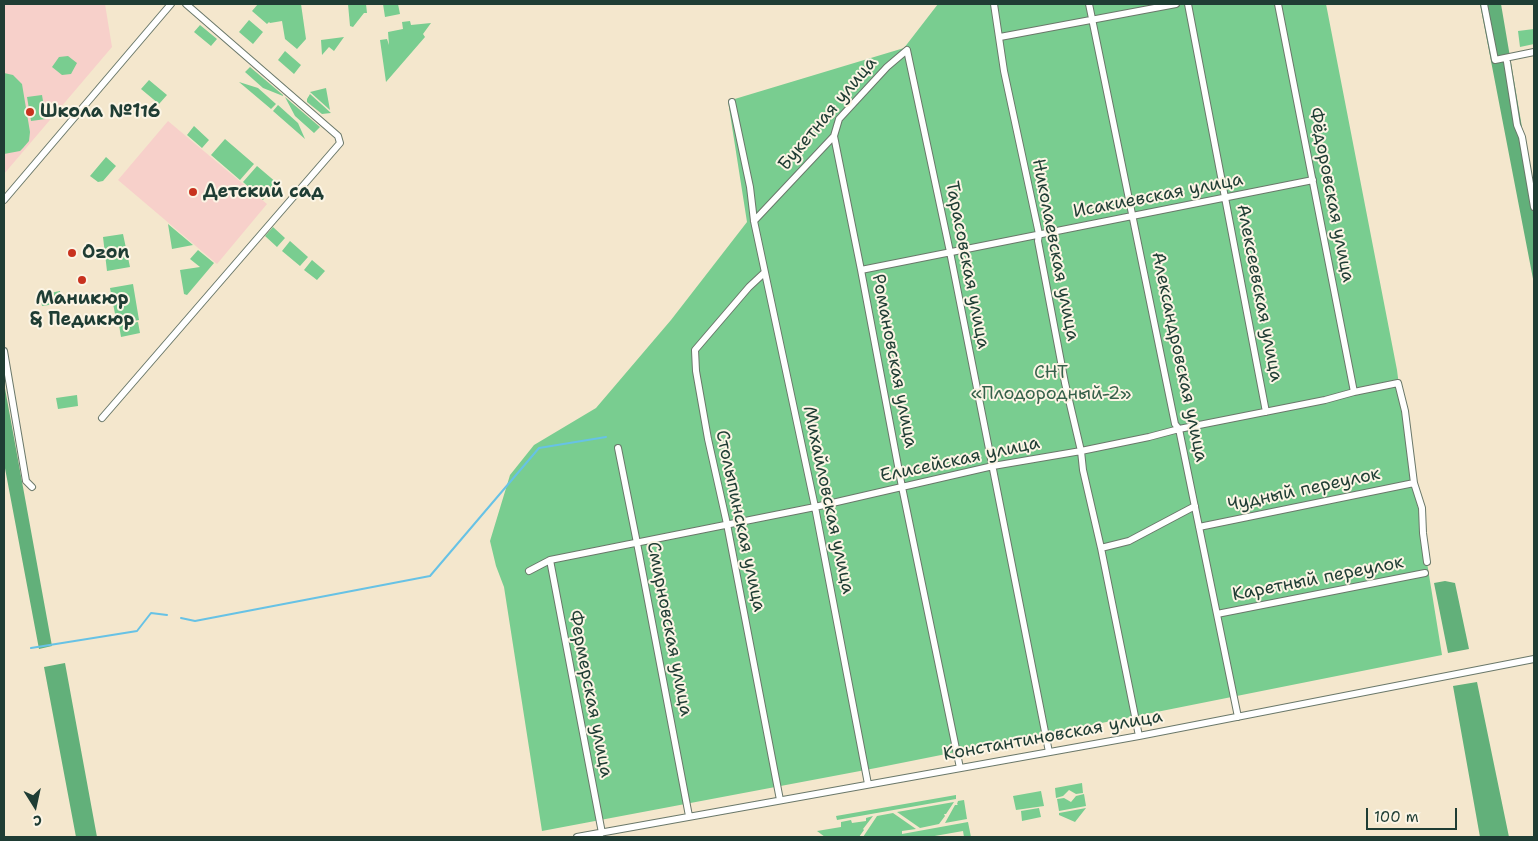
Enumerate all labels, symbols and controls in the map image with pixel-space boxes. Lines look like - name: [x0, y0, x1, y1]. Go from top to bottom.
- street label: Букетная улица: [774, 53, 882, 175]
- place label: Школа №116: [40, 101, 160, 123]
- marker: Школа №116: [24, 106, 36, 118]
- street label: Фёдоровская улица: [1303, 106, 1359, 284]
- street label: Николаевская улица: [1027, 157, 1083, 343]
- street label: Исакиевская улица: [1071, 169, 1245, 223]
- street label: Тарасовская улица: [940, 179, 994, 351]
- place label: Детский сад: [203, 181, 324, 203]
- marker: Детский сад: [187, 186, 199, 198]
- street label: Алексеевская улица: [1231, 202, 1287, 384]
- place label: Ozon: [82, 242, 129, 264]
- marker: Ozon: [66, 247, 78, 259]
- street label: Александровская улица: [1146, 250, 1212, 464]
- street label: Романовская улица: [867, 272, 921, 450]
- marker: Маникюр & Педикюр: [76, 274, 88, 286]
- place label: Маникюр & Педикюр: [30, 288, 134, 330]
- park label: СНТ «Плодородный-2»: [971, 362, 1131, 404]
- street label: Михайловская улица: [798, 404, 858, 596]
- street label: Столыпинская улица: [710, 428, 770, 614]
- street label: Елисейская улица: [878, 433, 1042, 487]
- street label: Чудный переулок: [1226, 463, 1382, 517]
- street label: Смирновская улица: [641, 540, 697, 718]
- street label: Каретный переулок: [1231, 552, 1405, 606]
- street label: Фермерская улица: [563, 609, 617, 779]
- street label: Константиновская улица: [942, 706, 1164, 766]
- north arrow: [10, 781, 60, 831]
- scale bar: [1368, 798, 1459, 830]
- text: 100 m: [1374, 807, 1419, 827]
- text: С: [32, 811, 43, 830]

